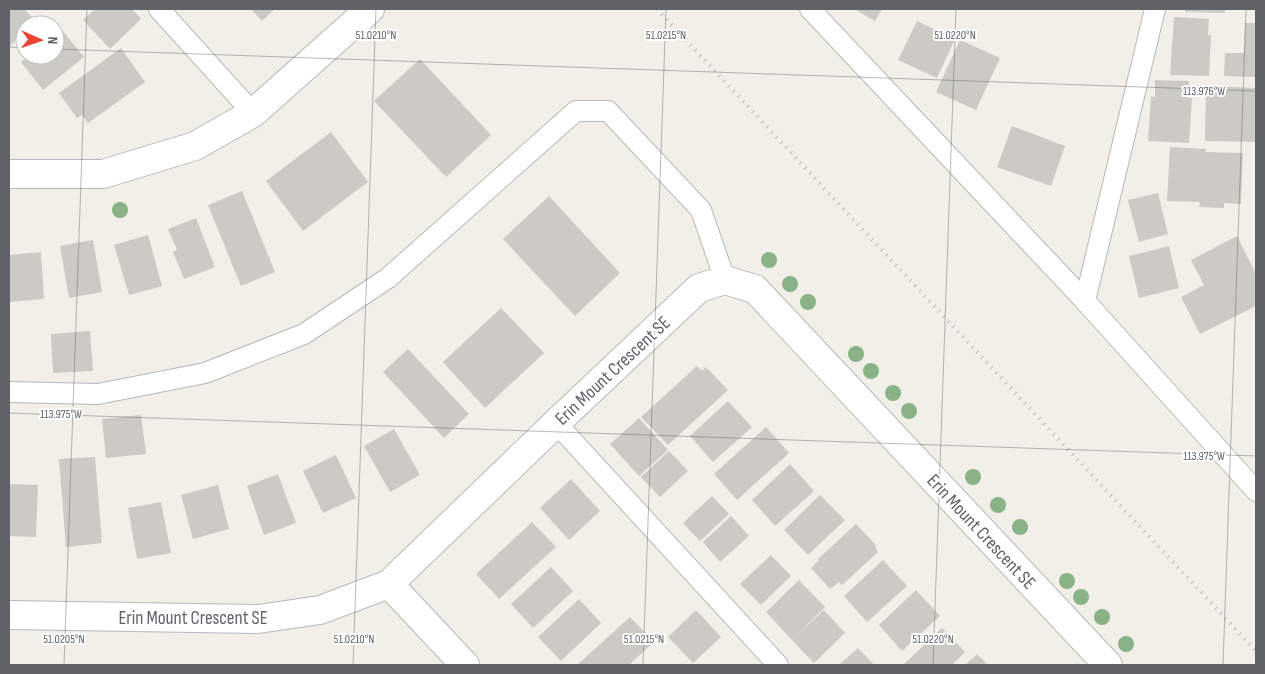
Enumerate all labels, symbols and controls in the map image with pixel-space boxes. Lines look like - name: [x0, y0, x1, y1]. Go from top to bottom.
- north arrow: [15, 15, 65, 65]
- text: 51.0210°N: [356, 28, 396, 43]
- text: 51.0215°N: [646, 28, 686, 43]
- text: 51.0220°N: [934, 28, 976, 43]
- text: N: [44, 36, 61, 44]
- text: 113.976°W: [1183, 84, 1225, 99]
- street label: Erin Mount Crescent SE: [551, 312, 675, 430]
- text: 113.975°W: [40, 407, 82, 422]
- text: 113.975°W: [1183, 449, 1225, 464]
- street label: Erin Mount Crescent SE: [922, 470, 1040, 594]
- street label: Erin Mount Crescent SE: [118, 607, 268, 630]
- text: 51.0205°N: [43, 632, 85, 647]
- text: 51.0210°N: [334, 632, 374, 647]
- text: 51.0215°N: [624, 632, 664, 647]
- text: 51.0220°N: [912, 632, 954, 647]

